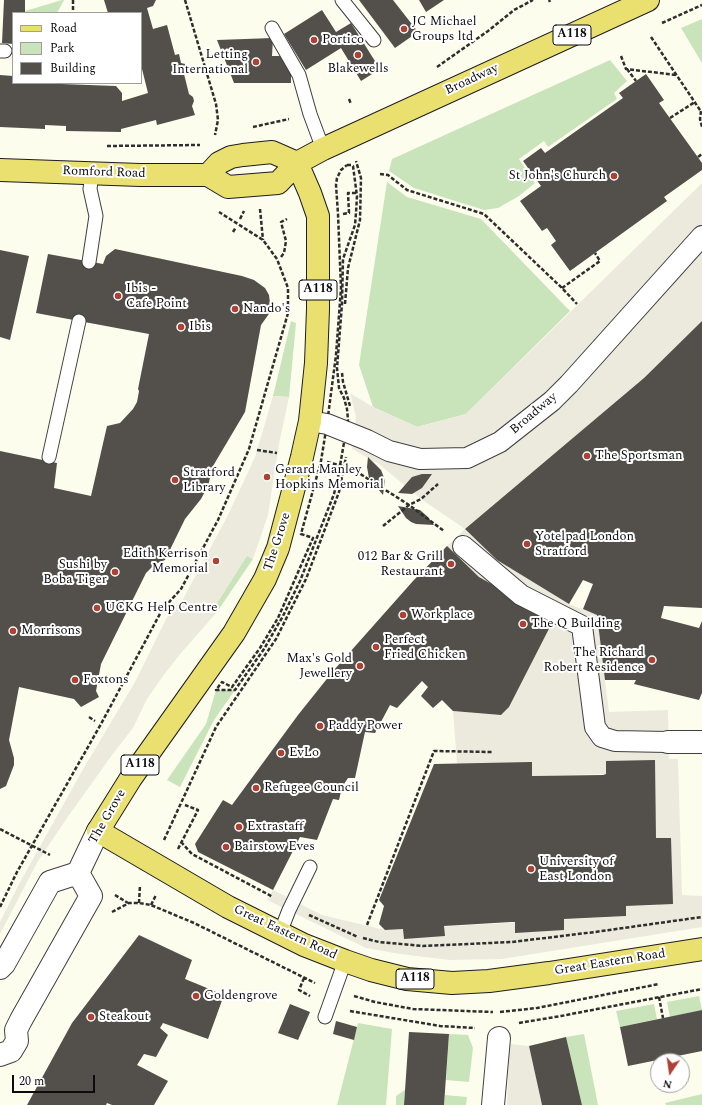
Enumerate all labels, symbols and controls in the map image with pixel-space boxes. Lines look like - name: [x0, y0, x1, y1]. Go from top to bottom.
- legend: [12, 12, 142, 84]
- place label: JC Michael Groups ltd: [412, 14, 476, 45]
- text: Road: [50, 19, 77, 38]
- marker: JC Michael Groups ltd: [399, 24, 409, 34]
- road number: A118: [553, 25, 591, 45]
- place label: Portico: [322, 32, 364, 48]
- marker: Portico: [309, 35, 319, 45]
- text: Park: [50, 39, 75, 58]
- place label: Letting International: [172, 47, 248, 78]
- marker: Blakewells: [353, 50, 363, 60]
- marker: Letting International: [251, 57, 261, 67]
- text: Building: [50, 59, 96, 78]
- place label: Blakewells: [327, 61, 389, 77]
- street label: Broadway: [443, 61, 501, 99]
- street label: Romford Road: [62, 164, 146, 182]
- place label: St John's Church: [509, 168, 606, 184]
- marker: St John's Church: [609, 171, 619, 181]
- road number: A118: [299, 280, 337, 300]
- place label: Ibis - Cafe Point: [126, 281, 187, 312]
- marker: Ibis - Cafe Point: [113, 291, 123, 301]
- place label: Nando's: [243, 301, 290, 317]
- marker: Nando's: [230, 304, 240, 314]
- place label: Ibis: [189, 319, 211, 335]
- marker: Ibis: [176, 322, 186, 332]
- street label: Broadway: [507, 390, 561, 438]
- place label: The Sportsman: [595, 448, 683, 464]
- marker: The Sportsman: [582, 451, 592, 461]
- place label: Gerard Manley Hopkins Memorial: [275, 462, 384, 493]
- place label: Stratford Library: [183, 465, 235, 496]
- marker: Gerard Manley Hopkins Memorial: [262, 472, 272, 482]
- marker: Stratford Library: [170, 475, 180, 485]
- street label: The Grove: [261, 511, 295, 573]
- place label: Yotelpad London Stratford: [535, 529, 634, 560]
- marker: Yotelpad London Stratford: [522, 539, 532, 549]
- place label: Edith Kerrison Memorial: [123, 546, 208, 577]
- place label: 012 Bar & Grill Restaurant: [358, 549, 443, 580]
- marker: Edith Kerrison Memorial: [211, 556, 221, 566]
- place label: Sushi by Boba Tiger: [43, 557, 107, 588]
- marker: 012 Bar & Grill Restaurant: [446, 559, 456, 569]
- marker: Sushi by Boba Tiger: [110, 567, 120, 577]
- place label: UCKG Help Centre: [105, 600, 218, 616]
- marker: UCKG Help Centre: [92, 603, 102, 613]
- place label: Workplace: [411, 607, 473, 623]
- marker: Workplace: [398, 610, 408, 620]
- place label: The Q Building: [531, 616, 620, 632]
- marker: The Q Building: [518, 619, 528, 629]
- place label: Morrisons: [21, 623, 81, 639]
- marker: Morrisons: [8, 626, 18, 636]
- place label: Perfect Fried Chicken: [384, 632, 466, 663]
- marker: Perfect Fried Chicken: [371, 642, 381, 652]
- place label: The Richard Robert Residence: [544, 645, 644, 676]
- place label: Max's Gold Jewellery: [287, 651, 352, 682]
- marker: The Richard Robert Residence: [647, 655, 657, 665]
- marker: Max's Gold Jewellery: [355, 661, 365, 671]
- place label: Foxtons: [83, 672, 129, 688]
- marker: Foxtons: [70, 675, 80, 685]
- place label: Paddy Power: [328, 718, 403, 734]
- marker: Paddy Power: [315, 721, 325, 731]
- place label: EvLo: [289, 745, 319, 761]
- marker: EvLo: [276, 748, 286, 758]
- road number: A118: [121, 755, 159, 775]
- place label: Refugee Council: [264, 780, 359, 796]
- marker: Refugee Council: [251, 783, 261, 793]
- street label: The Grove: [86, 787, 130, 847]
- place label: Extrastaff: [247, 819, 304, 835]
- marker: Extrastaff: [234, 822, 244, 832]
- place label: Bairstow Eves: [234, 839, 315, 855]
- marker: Bairstow Eves: [221, 842, 231, 852]
- place label: University of East London: [539, 854, 614, 885]
- marker: University of East London: [526, 864, 536, 874]
- street label: Great Eastern Road: [231, 902, 339, 964]
- street label: Great Eastern Road: [553, 947, 667, 979]
- road number: A118: [396, 969, 434, 989]
- place label: Goldengrove: [204, 988, 278, 1004]
- marker: Goldengrove: [191, 991, 201, 1001]
- place label: Steakout: [99, 1009, 149, 1025]
- marker: Steakout: [86, 1012, 96, 1022]
- north arrow: [650, 1053, 690, 1093]
- scale bar: [14, 1067, 97, 1093]
- text: 20 m: [19, 1072, 44, 1091]
- text: N: [661, 1075, 674, 1093]

